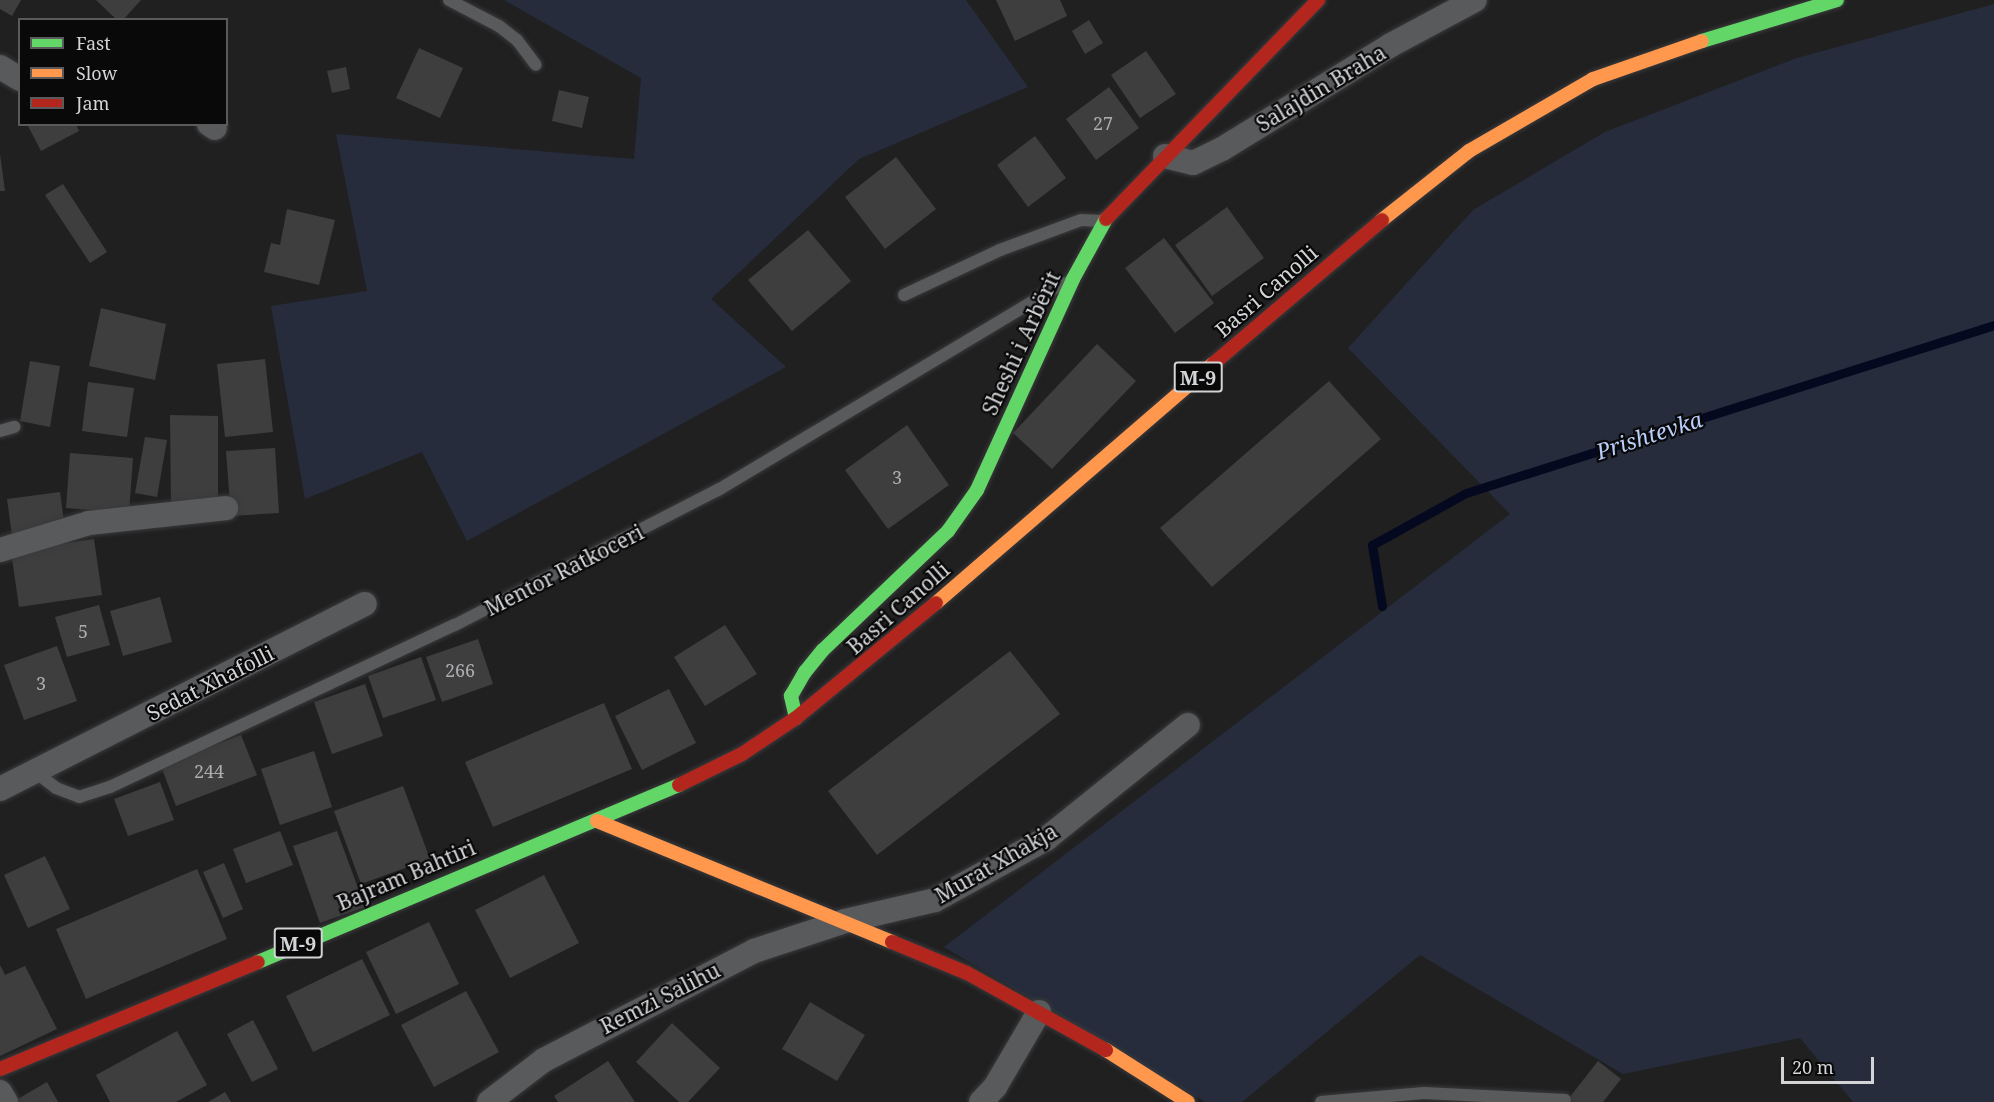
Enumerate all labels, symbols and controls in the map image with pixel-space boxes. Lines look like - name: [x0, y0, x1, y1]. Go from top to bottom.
- legend: [18, 18, 228, 126]
- text: Fast: [76, 31, 111, 55]
- street label: Salajdin Braha: [1252, 39, 1390, 137]
- text: Slow: [76, 61, 117, 85]
- text: Jam: [76, 91, 110, 115]
- house number: 27: [1093, 112, 1113, 134]
- street label: Basri Canolli: [1210, 240, 1322, 342]
- street label: Sheshi i Arbërit: [977, 267, 1065, 419]
- road number: M-9: [1172, 360, 1224, 394]
- water label: Prishtevka: [1593, 405, 1705, 465]
- house number: 3: [892, 466, 902, 488]
- street label: Mentor Ratkoceri: [481, 519, 647, 621]
- street label: Basri Canolli: [842, 557, 954, 659]
- house number: 5: [78, 620, 88, 642]
- street label: Sedat Xhafolli: [142, 640, 278, 726]
- house number: 266: [445, 659, 475, 681]
- house number: 3: [36, 672, 46, 694]
- house number: 244: [194, 760, 224, 782]
- street label: Murat Xhakja: [931, 818, 1061, 908]
- street label: Bajram Bahtiri: [333, 834, 479, 916]
- road number: M-9: [272, 926, 324, 960]
- street label: Remzi Salihu: [596, 957, 724, 1039]
- scale bar: [1784, 1045, 1877, 1083]
- text: 20 m: [1792, 1055, 1834, 1079]

